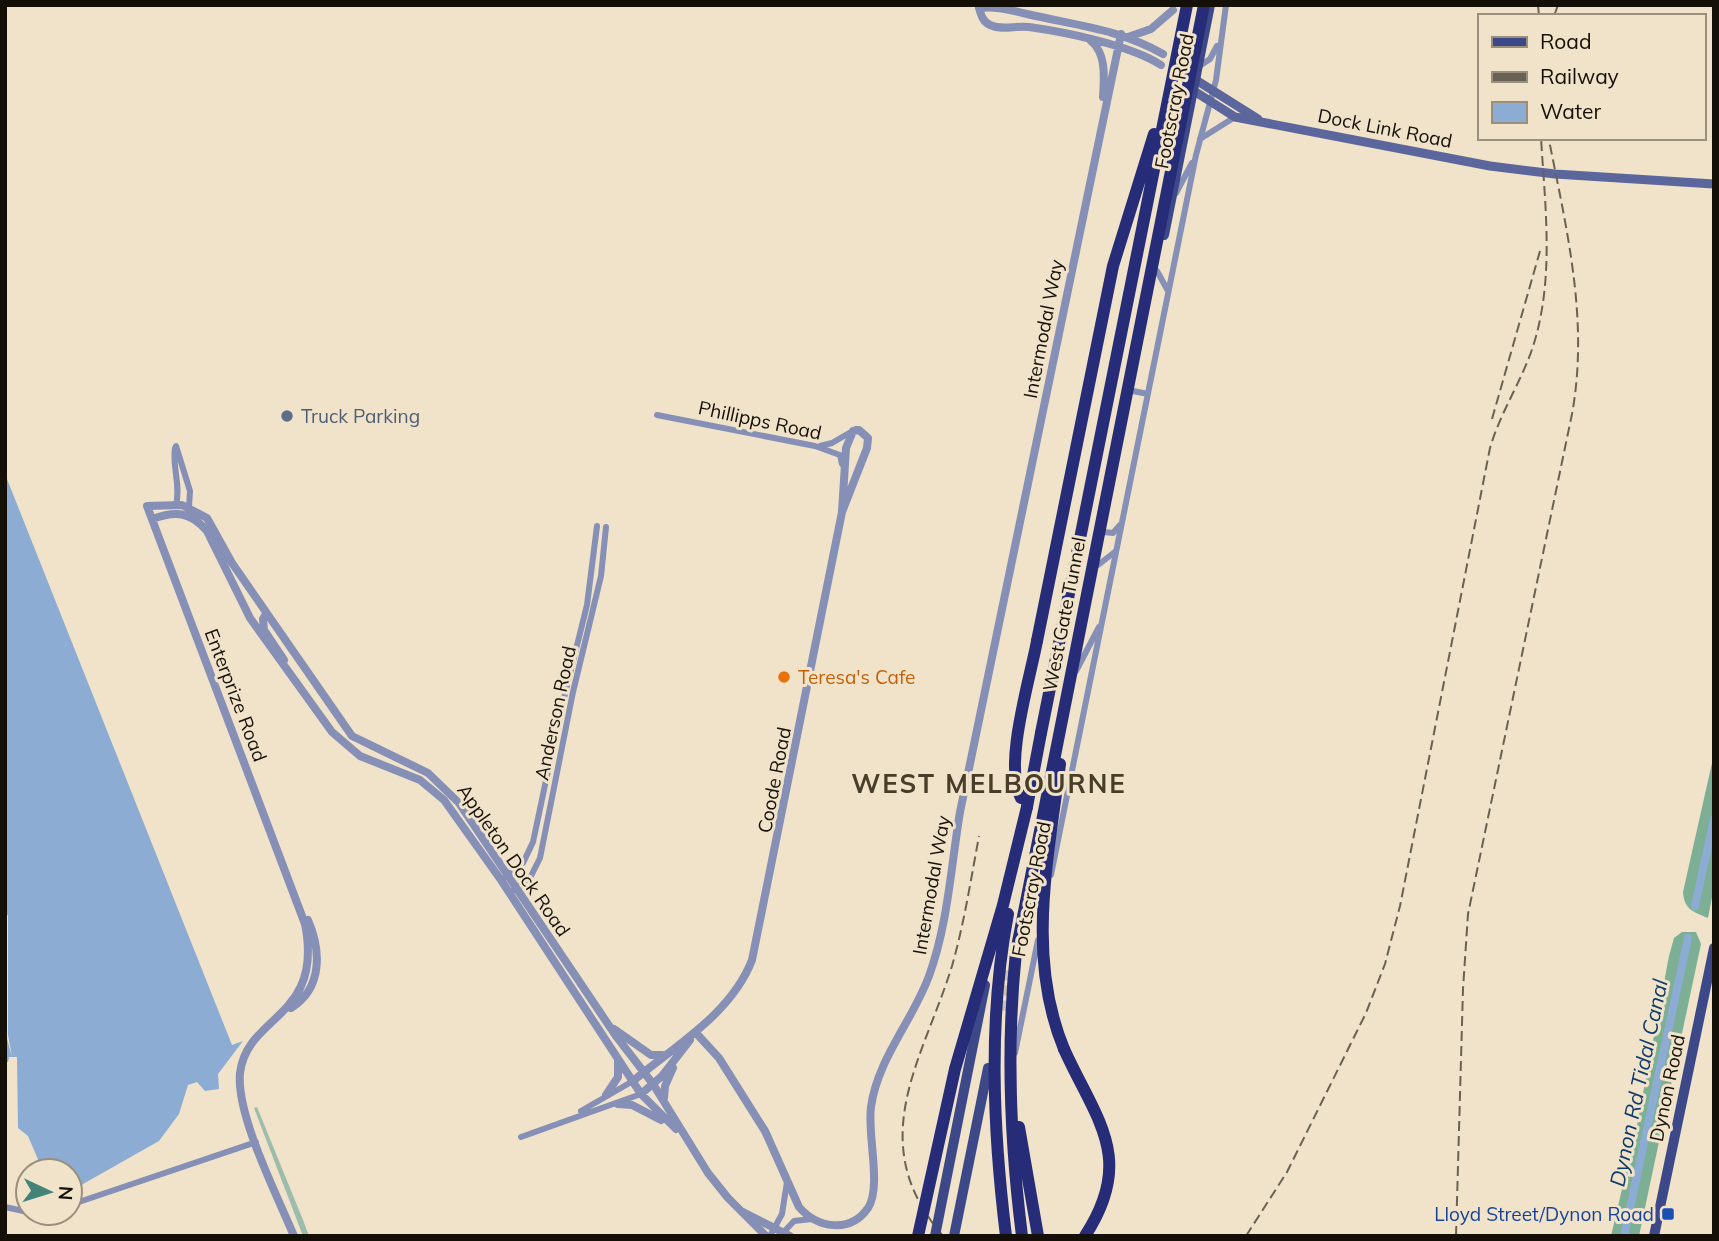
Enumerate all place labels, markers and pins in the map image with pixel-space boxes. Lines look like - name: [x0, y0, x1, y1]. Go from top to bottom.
- place label: Truck Parking: [301, 404, 420, 428]
- marker: Truck Parking: [279, 408, 295, 424]
- place label: Teresa's Cafe: [798, 665, 915, 689]
- marker: Teresa's Cafe: [776, 669, 792, 685]
- place label: Lloyd Street/Dynon Road: [1434, 1202, 1654, 1226]
- marker: Lloyd Street/Dynon Road: [1660, 1206, 1676, 1222]

